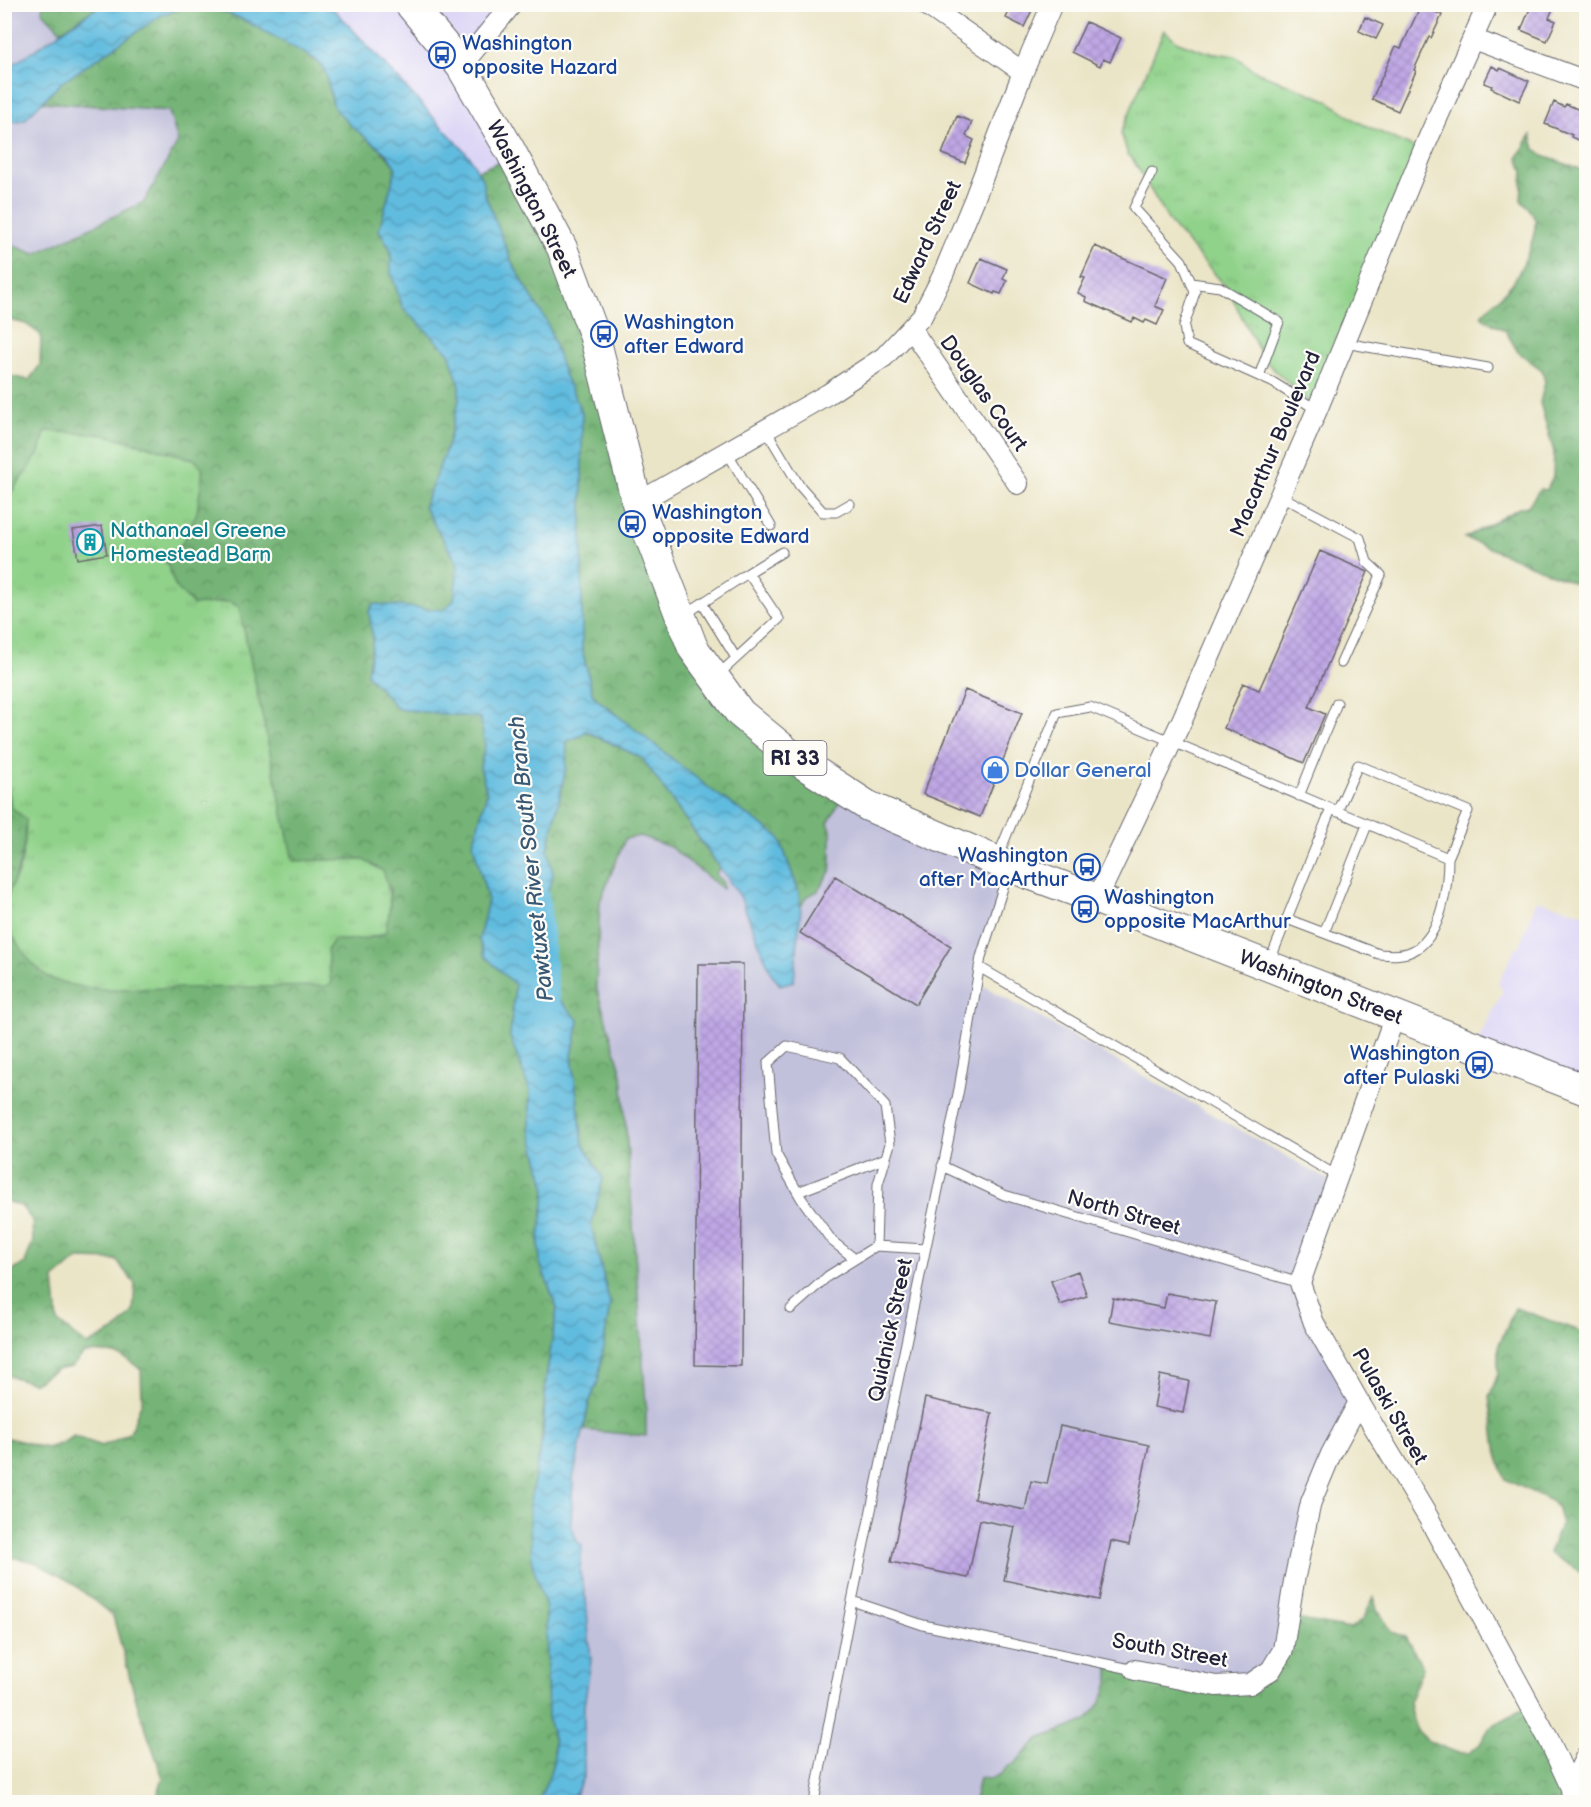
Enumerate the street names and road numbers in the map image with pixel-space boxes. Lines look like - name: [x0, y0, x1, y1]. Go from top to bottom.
- street label: Washington Street: [481, 116, 582, 283]
- street label: Edward Street: [888, 176, 967, 308]
- street label: Douglas Court: [934, 331, 1033, 456]
- street label: Macarthur Boulevard: [1225, 348, 1326, 541]
- road number: RI 33: [764, 741, 826, 775]
- street label: Washington Street: [1235, 945, 1407, 1030]
- street label: North Street: [1064, 1184, 1184, 1241]
- street label: Quidnick Street: [863, 1256, 918, 1404]
- street label: Pulaski Street: [1346, 1344, 1433, 1469]
- street label: South Street: [1110, 1628, 1230, 1673]

